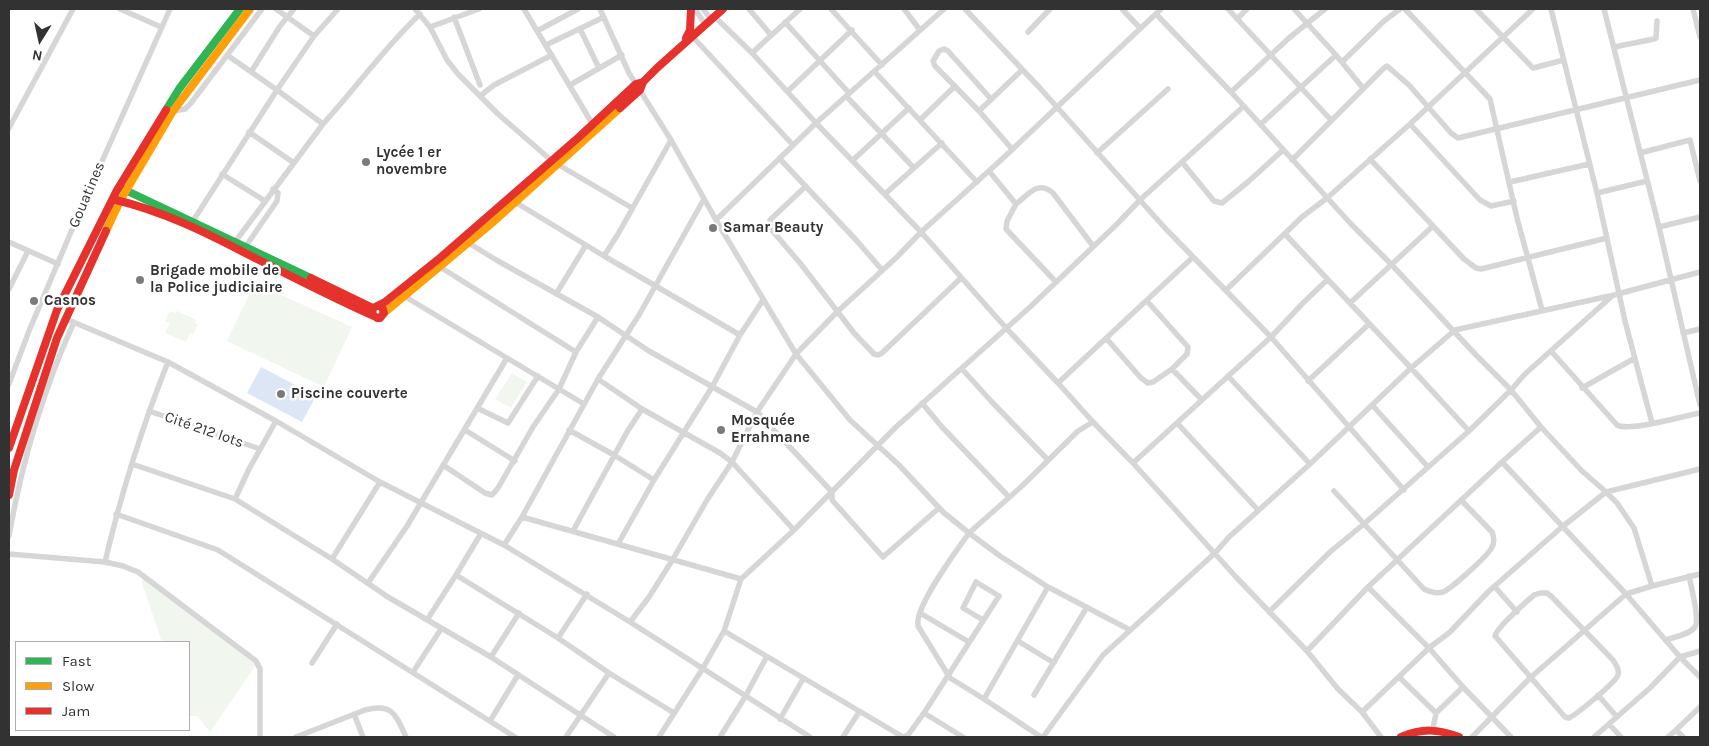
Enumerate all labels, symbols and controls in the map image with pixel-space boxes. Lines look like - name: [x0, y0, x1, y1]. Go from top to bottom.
- north arrow: [15, 15, 65, 65]
- text: N: [31, 46, 44, 65]
- place label: Lycée 1 er novembre: [376, 144, 447, 179]
- marker: Lycée 1 er novembre: [360, 156, 372, 168]
- street label: Gouatines: [65, 159, 109, 231]
- place label: Samar Beauty: [723, 219, 823, 237]
- marker: Samar Beauty: [707, 222, 719, 234]
- place label: Brigade mobile de la Police judiciaire: [150, 262, 282, 297]
- marker: Brigade mobile de la Police judiciaire: [134, 274, 146, 286]
- place label: Casnos: [44, 292, 96, 310]
- marker: Casnos: [28, 295, 40, 307]
- place label: Piscine couverte: [291, 385, 408, 403]
- marker: Piscine couverte: [275, 388, 287, 400]
- street label: Cité 212 lots: [162, 408, 246, 452]
- place label: Mosquée Errahmane: [731, 412, 810, 447]
- marker: Mosquée Errahmane: [715, 424, 727, 436]
- legend: [15, 641, 190, 731]
- text: Fast: [62, 652, 91, 670]
- text: Slow: [62, 677, 94, 695]
- text: Jam: [62, 702, 90, 720]

